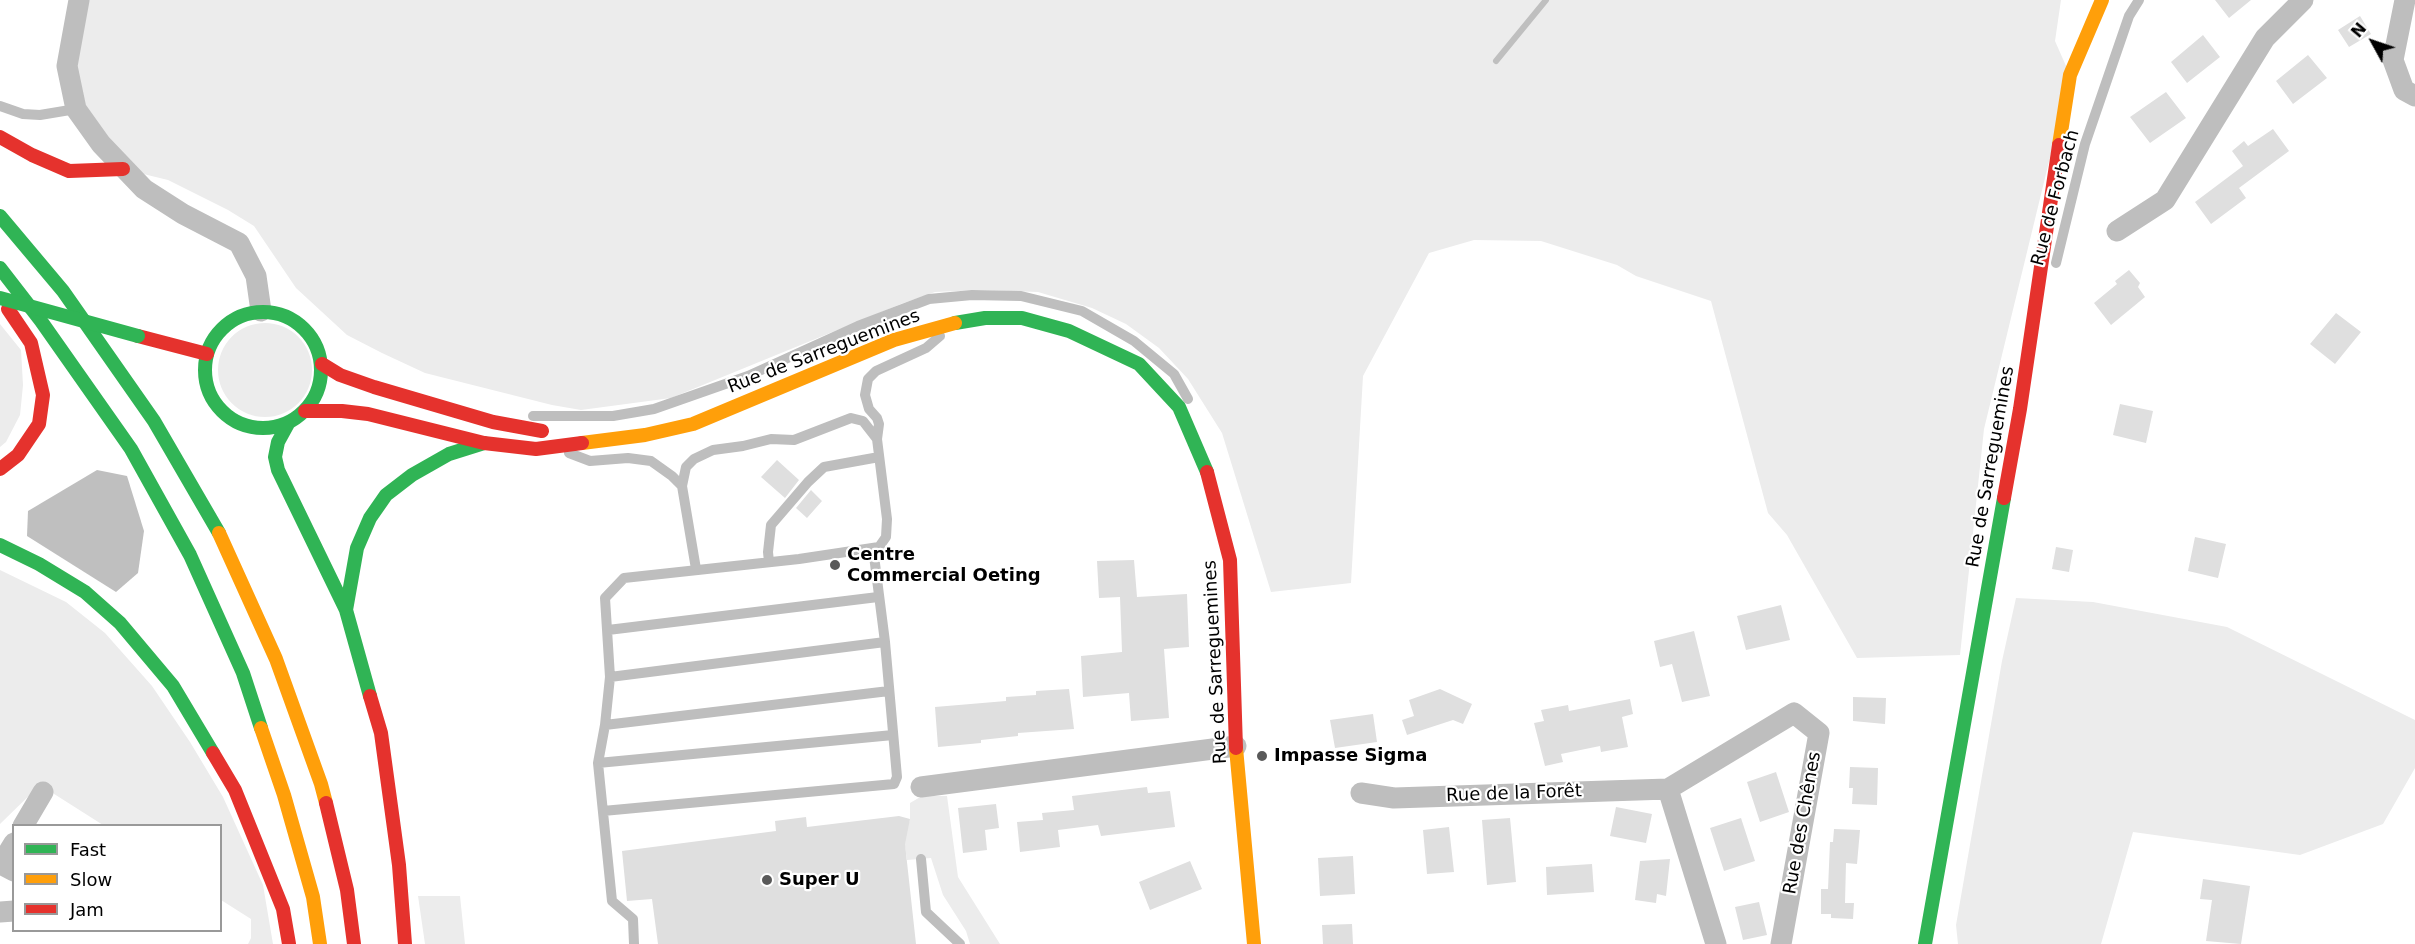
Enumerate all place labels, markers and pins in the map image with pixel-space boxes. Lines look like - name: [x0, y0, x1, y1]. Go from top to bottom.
- place label: Centre Commercial Oeting: [847, 544, 1041, 586]
- marker: Centre Commercial Oeting: [828, 558, 842, 572]
- place label: Impasse Sigma: [1274, 745, 1427, 767]
- marker: Impasse Sigma: [1255, 749, 1269, 763]
- place label: Super U: [779, 869, 860, 891]
- marker: Super U: [760, 873, 774, 887]

